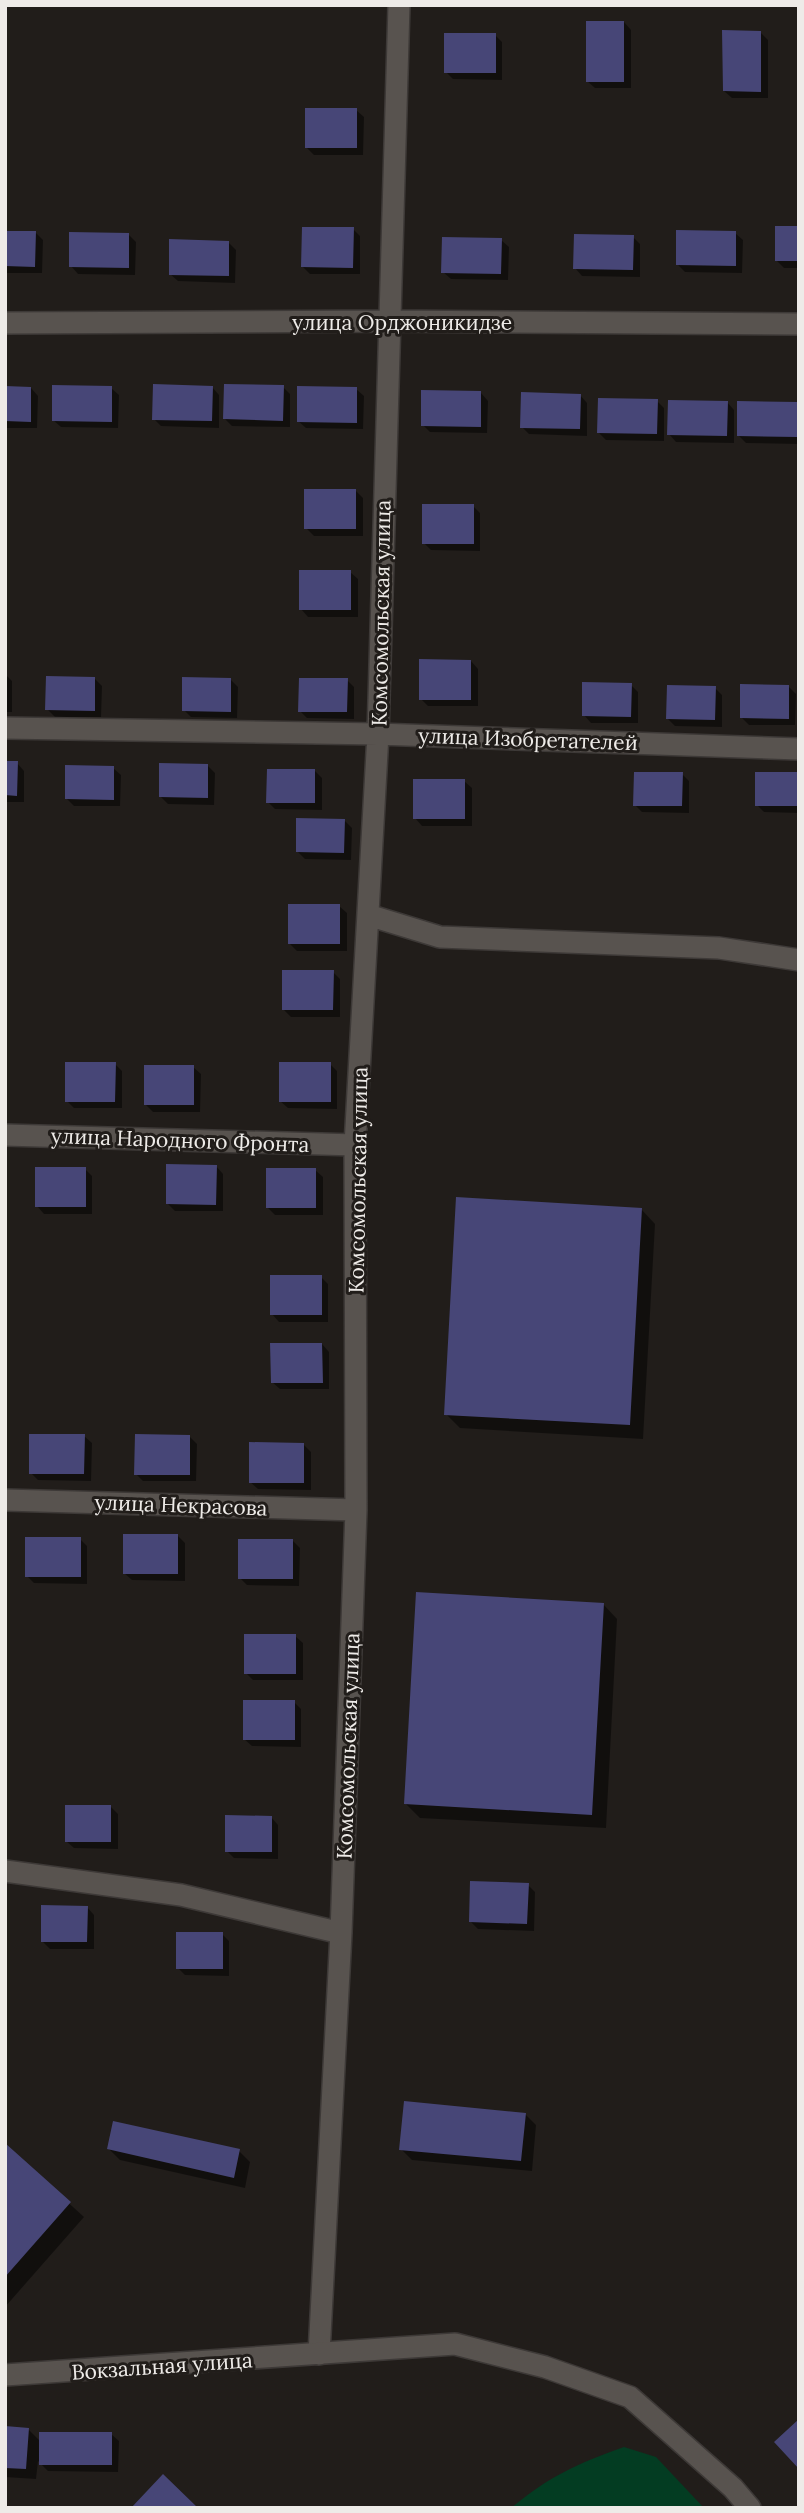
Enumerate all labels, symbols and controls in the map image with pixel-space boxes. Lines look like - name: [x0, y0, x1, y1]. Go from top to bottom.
- street label: улица Орджоникидзе: [292, 309, 512, 336]
- street label: Комсомольская улица: [366, 499, 396, 727]
- street label: улица Изобретателей: [418, 722, 638, 756]
- street label: Комсомольская улица: [343, 1066, 373, 1294]
- street label: улица Народного Фронта: [50, 1122, 310, 1158]
- street label: улица Некрасова: [94, 1488, 268, 1522]
- street label: Комсомольская улица: [331, 1632, 365, 1860]
- street label: Вокзальная улица: [71, 2346, 254, 2386]

